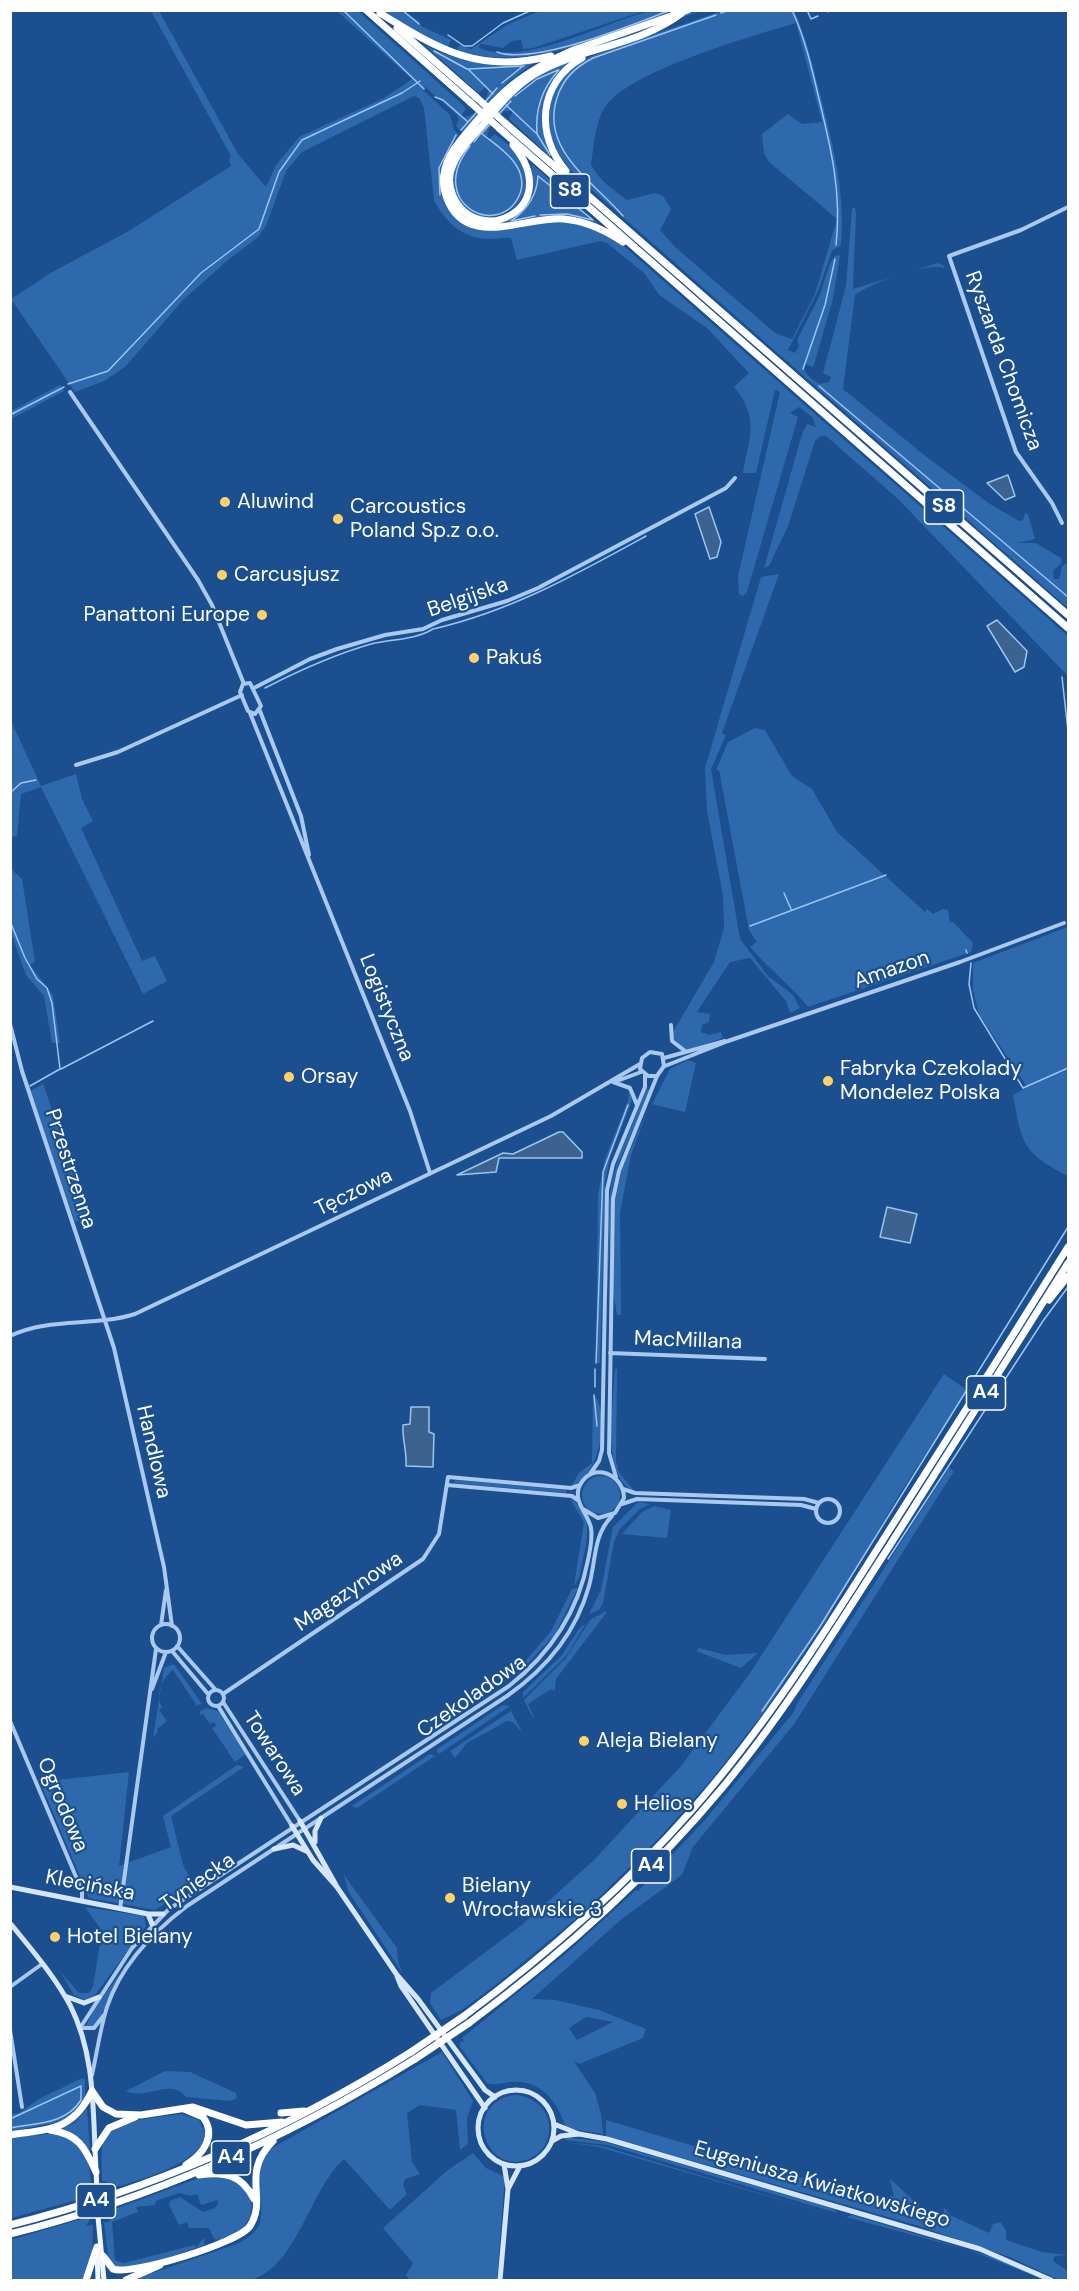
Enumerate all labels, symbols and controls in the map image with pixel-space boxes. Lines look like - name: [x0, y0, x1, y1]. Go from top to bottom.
- road number: S8: [550, 174, 590, 208]
- street label: Ryszarda Chomicza: [959, 268, 1047, 454]
- place label: Aluwind: [237, 489, 314, 515]
- road number: S8: [924, 490, 964, 524]
- place label: Carcoustics Poland Sp.z o.o.: [350, 494, 499, 544]
- marker: Aluwind: [218, 495, 232, 509]
- marker: Carcoustics Poland Sp.z o.o.: [331, 512, 345, 526]
- place label: Carcusjusz: [234, 562, 340, 588]
- marker: Carcusjusz: [215, 568, 229, 582]
- street label: Belgijska: [424, 572, 512, 624]
- place label: Panattoni Europe: [84, 602, 250, 628]
- marker: Panattoni Europe: [255, 608, 269, 622]
- place label: Pakuś: [486, 645, 542, 671]
- marker: Pakuś: [467, 651, 481, 665]
- street label: Amazon: [851, 945, 933, 995]
- street label: Logistyczna: [353, 951, 419, 1065]
- place label: Fabryka Czekolady Mondelez Polska: [840, 1056, 1022, 1106]
- place label: Orsay: [301, 1064, 358, 1090]
- marker: Orsay: [282, 1070, 296, 1084]
- marker: Fabryka Czekolady Mondelez Polska: [821, 1074, 835, 1088]
- street label: Przestrzenna: [39, 1106, 101, 1232]
- street label: Tęczowa: [311, 1164, 397, 1222]
- street label: MacMillana: [634, 1327, 742, 1355]
- road number: A4: [966, 1376, 1006, 1410]
- street label: Handlowa: [130, 1403, 176, 1501]
- street label: Magazynowa: [290, 1547, 408, 1637]
- street label: Czekoladowa: [413, 1650, 531, 1744]
- street label: Towarowa: [237, 1707, 311, 1801]
- place label: Aleja Bielany: [596, 1728, 718, 1754]
- marker: Aleja Bielany: [577, 1734, 591, 1748]
- street label: Ogrodowa: [31, 1754, 93, 1856]
- place label: Helios: [634, 1791, 693, 1817]
- marker: Helios: [615, 1797, 629, 1811]
- street label: Tyniecka: [156, 1848, 240, 1918]
- road number: A4: [632, 1849, 670, 1883]
- street label: Klecińska: [43, 1865, 137, 1907]
- place label: Bielany Wrocławskie 3: [462, 1873, 602, 1923]
- marker: Bielany Wrocławskie 3: [443, 1891, 457, 1905]
- place label: Hotel Bielany: [67, 1924, 193, 1950]
- marker: Hotel Bielany: [48, 1930, 62, 1944]
- street label: Eugeniusza Kwiatkowskiego: [691, 2136, 953, 2234]
- road number: А4: [212, 2141, 250, 2175]
- road number: A4: [76, 2184, 116, 2218]

